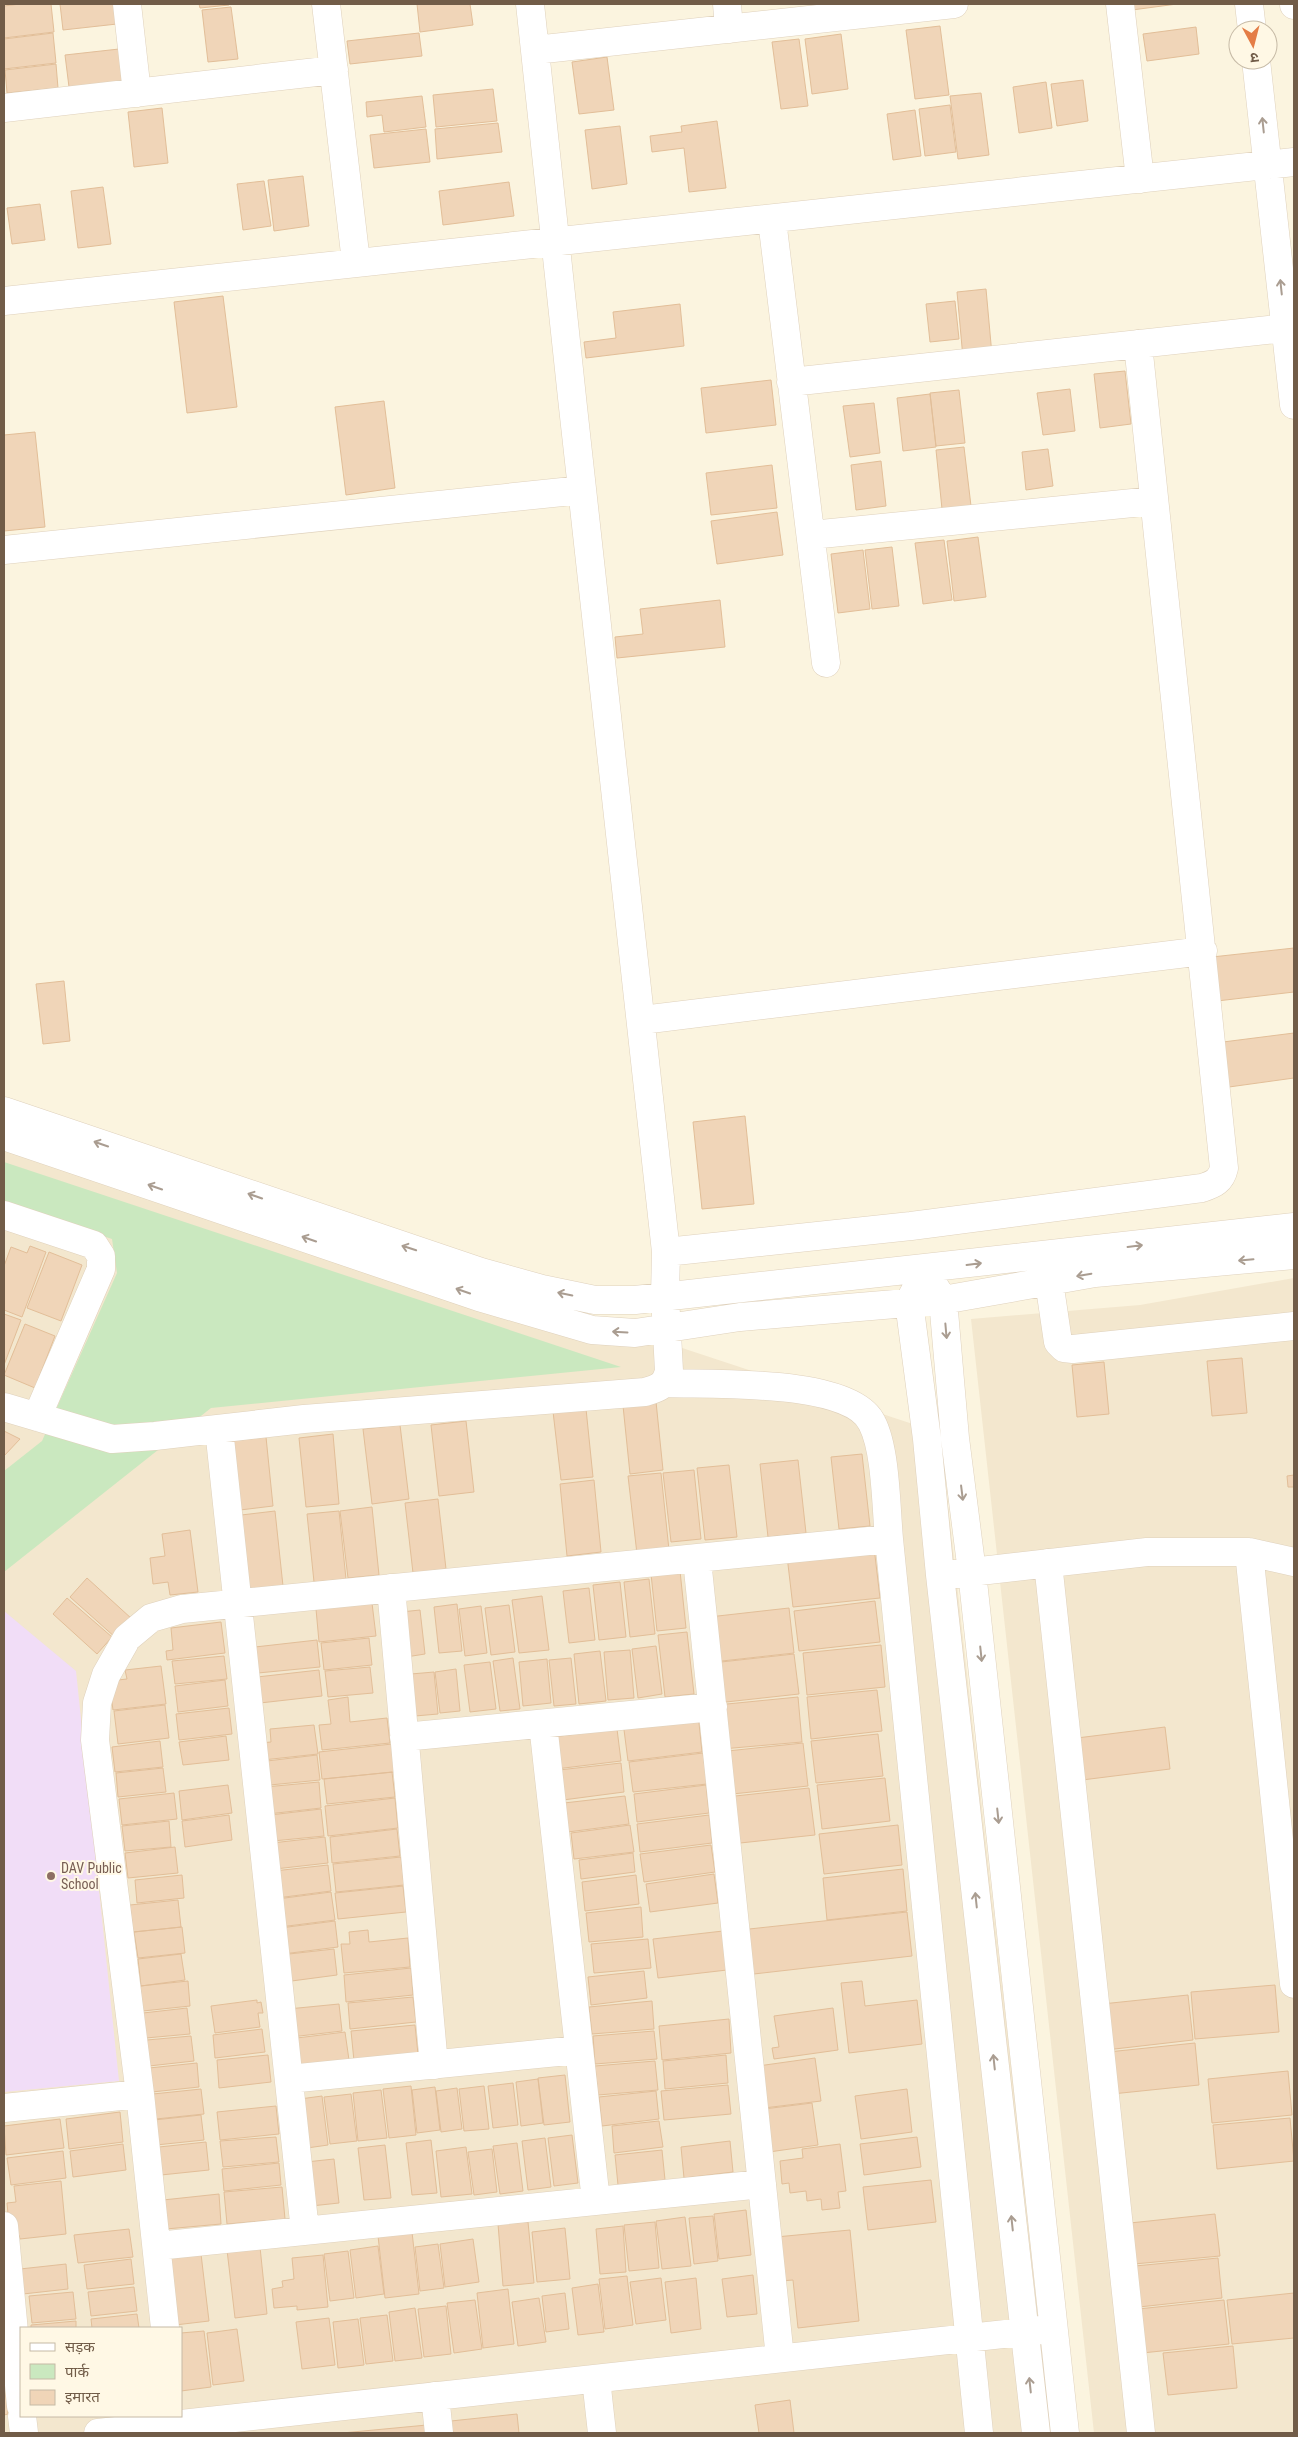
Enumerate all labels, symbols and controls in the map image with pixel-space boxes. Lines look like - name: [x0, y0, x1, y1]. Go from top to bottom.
- north arrow: [1228, 20, 1278, 70]
- text: उ: [1249, 49, 1260, 66]
- one-way arrow: [1258, 117, 1268, 133]
- one-way arrow: [1276, 279, 1286, 295]
- one-way arrow: [94, 1139, 110, 1148]
- one-way arrow: [148, 1182, 163, 1191]
- one-way arrow: [247, 1191, 263, 1201]
- one-way arrow: [302, 1234, 317, 1243]
- one-way arrow: [1127, 1241, 1143, 1251]
- one-way arrow: [401, 1243, 417, 1253]
- one-way arrow: [1238, 1255, 1254, 1264]
- one-way arrow: [965, 1259, 981, 1269]
- one-way arrow: [1076, 1271, 1092, 1281]
- one-way arrow: [455, 1286, 471, 1296]
- one-way arrow: [557, 1289, 573, 1298]
- one-way arrow: [941, 1323, 950, 1339]
- one-way arrow: [612, 1327, 628, 1336]
- one-way arrow: [957, 1484, 967, 1500]
- one-way arrow: [976, 1646, 986, 1662]
- one-way arrow: [994, 1807, 1003, 1823]
- place label: DAV Public School: [61, 1860, 122, 1892]
- marker: DAV Public School: [45, 1870, 57, 1882]
- one-way arrow: [971, 1893, 981, 1909]
- one-way arrow: [989, 2054, 999, 2070]
- one-way arrow: [1007, 2216, 1017, 2232]
- legend: [20, 2327, 182, 2417]
- text: सड़क: [65, 2338, 95, 2356]
- text: पार्क: [65, 2363, 89, 2381]
- one-way arrow: [1025, 2377, 1035, 2393]
- text: इमारत: [65, 2388, 100, 2406]

